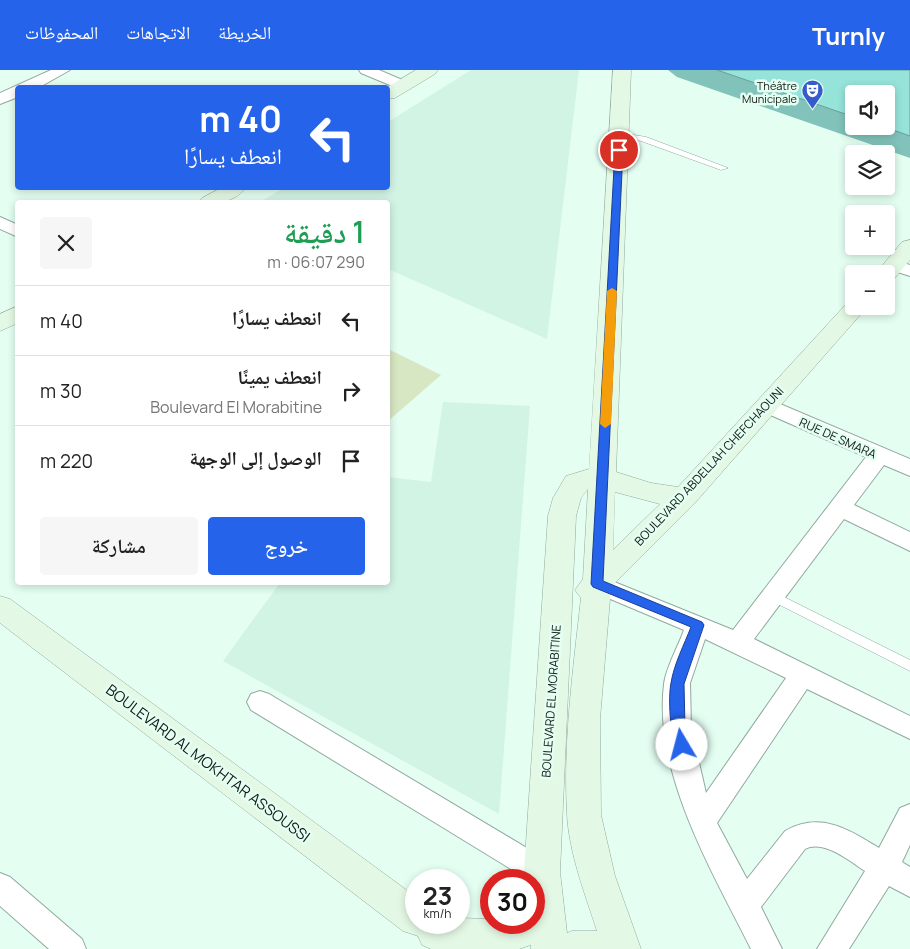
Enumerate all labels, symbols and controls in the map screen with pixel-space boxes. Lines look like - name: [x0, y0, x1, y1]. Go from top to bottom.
- text: Turnly: [812, 19, 885, 52]
- text: المحفوظات: [25, 20, 98, 44]
- text: الاتجاهات: [126, 20, 190, 44]
- text: الخريطة: [218, 20, 271, 44]
- place label: Théâtre Municipale: [742, 78, 798, 106]
- theatre icon: Théâtre Municipale: [801, 79, 825, 110]
- map controls: [845, 85, 895, 315]
- button: sound: [845, 85, 895, 135]
- text: 40 m: [199, 95, 282, 143]
- icon: left: [300, 105, 365, 170]
- pin: [598, 129, 640, 171]
- icon: arrive: [605, 136, 633, 164]
- text: انعطف يسارًا: [184, 141, 282, 171]
- button: layers: [845, 145, 895, 195]
- button: +: [845, 205, 895, 255]
- text: 1 دقيقة: [284, 211, 365, 252]
- button: close: [40, 217, 92, 269]
- text: 290 m · 06:07: [267, 251, 365, 273]
- button: −: [845, 265, 895, 315]
- text: انعطف يسارًا: [232, 305, 322, 331]
- icon: left: [337, 307, 365, 335]
- text: 40 m: [40, 308, 83, 334]
- text: انعطف يمينًا: [238, 364, 322, 390]
- icon: right: [337, 377, 365, 405]
- text: 30 m: [40, 378, 82, 404]
- street label: BOULEVARD ABDELLAH CHEFCHAOUNI: [631, 383, 787, 549]
- text: Boulevard El Morabitine: [150, 396, 322, 418]
- street label: RUE DE SMARA: [797, 413, 880, 463]
- text: الوصول إلى الوجهة: [189, 445, 322, 471]
- icon: arrive: [337, 447, 365, 475]
- text: 220 m: [40, 448, 93, 474]
- button: مشاركة: [40, 517, 198, 575]
- button: خروج: [208, 517, 365, 575]
- street label: BOULEVARD EL MORABITINE: [537, 624, 565, 778]
- street label: BOULEVARD AL MOKHTAR ASSOUSSI: [102, 679, 314, 847]
- position arrow: [655, 718, 707, 770]
- speed limit sign: 30: [480, 869, 545, 934]
- text: 23: [423, 878, 452, 913]
- text: km/h: [424, 905, 451, 922]

